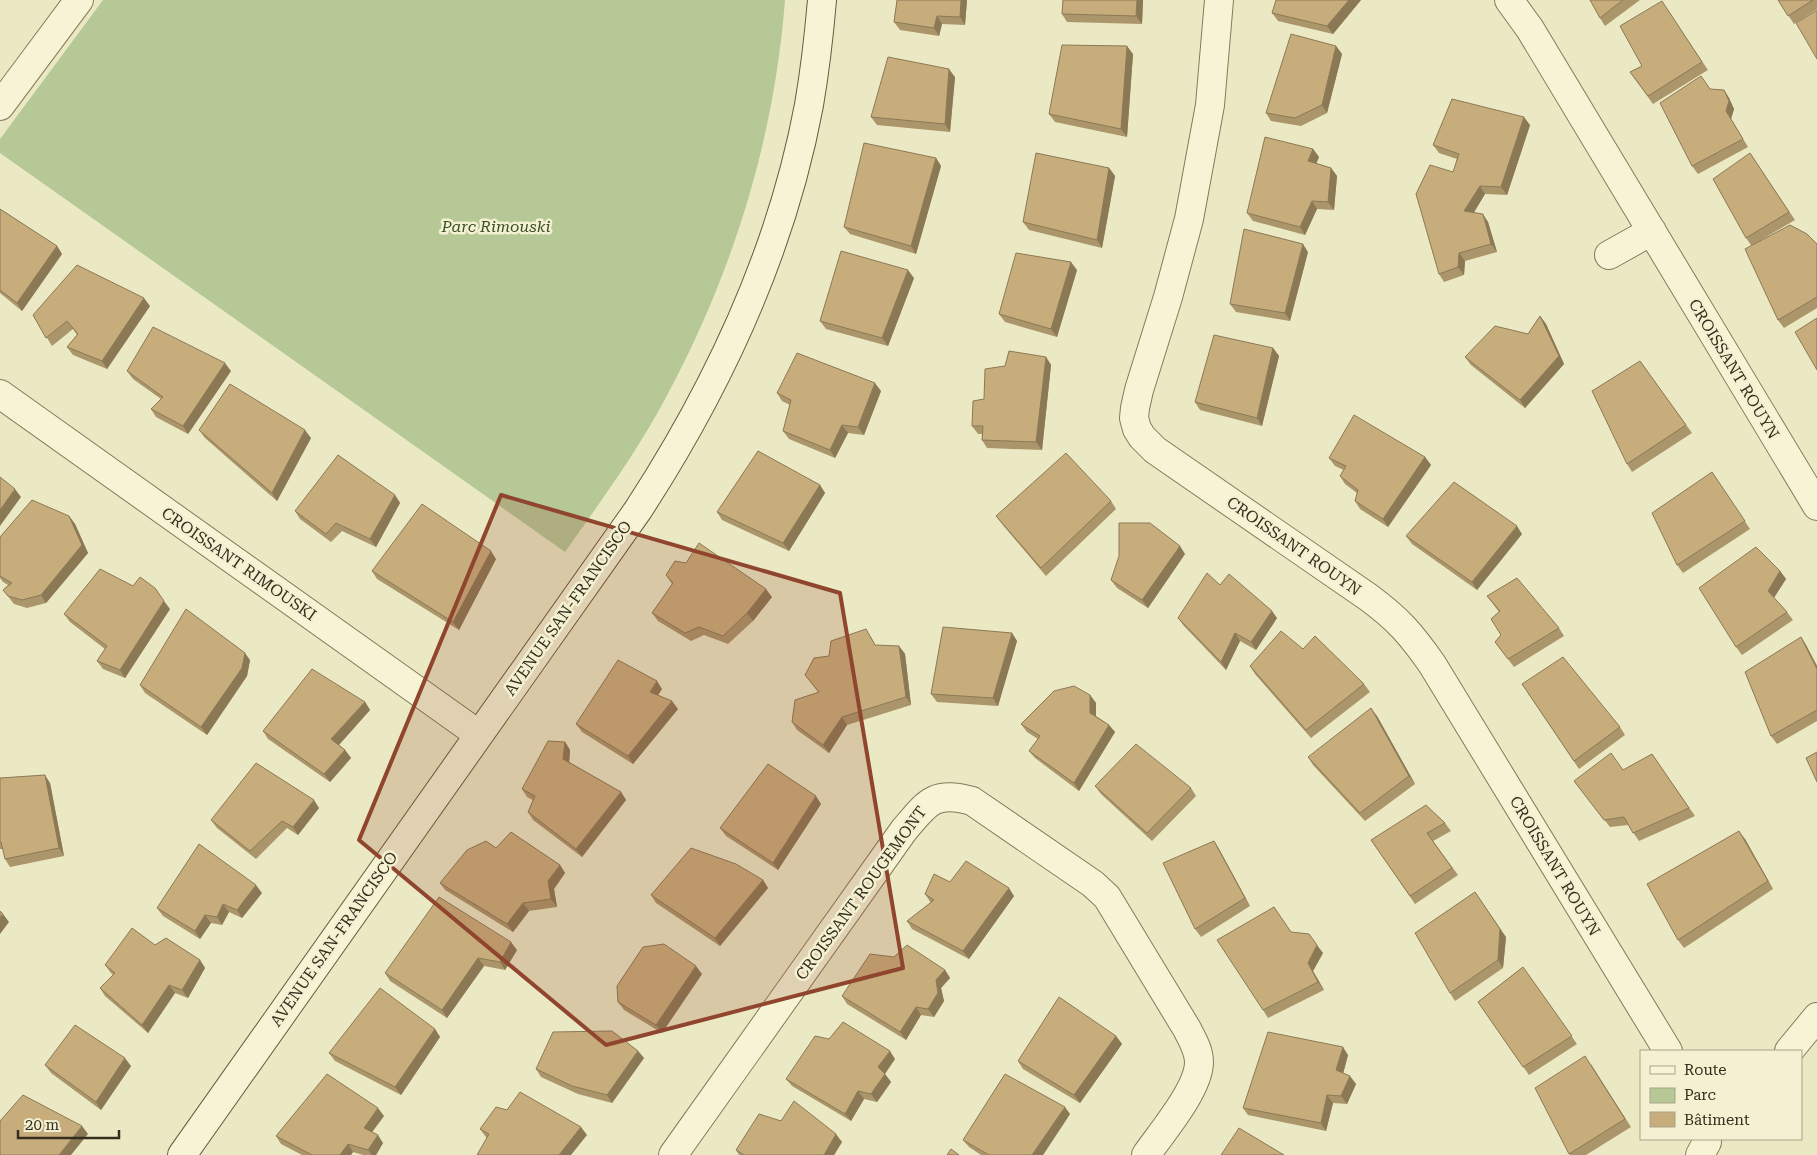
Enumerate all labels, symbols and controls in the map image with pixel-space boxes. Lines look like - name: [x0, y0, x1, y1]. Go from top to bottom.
- park label: Parc Rimouski: [441, 217, 550, 236]
- street label: CROISSANT ROUYN: [1685, 296, 1783, 443]
- street label: CROISSANT ROUYN: [1223, 492, 1365, 600]
- street label: CROISSANT RIMOUSKI: [158, 503, 320, 625]
- street label: AVENUE SAN-FRANCISCO: [500, 517, 636, 699]
- street label: CROISSANT ROUYN: [1506, 793, 1604, 940]
- street label: CROISSANT ROUGEMONT: [792, 802, 931, 984]
- street label: AVENUE SAN-FRANCISCO: [266, 848, 402, 1030]
- legend: [1640, 1050, 1802, 1140]
- text: Route: [1684, 1061, 1726, 1079]
- text: Parc: [1684, 1086, 1716, 1104]
- scale bar: [18, 1108, 119, 1140]
- text: Bâtiment: [1684, 1111, 1750, 1129]
- text: 20 m: [25, 1116, 60, 1134]

